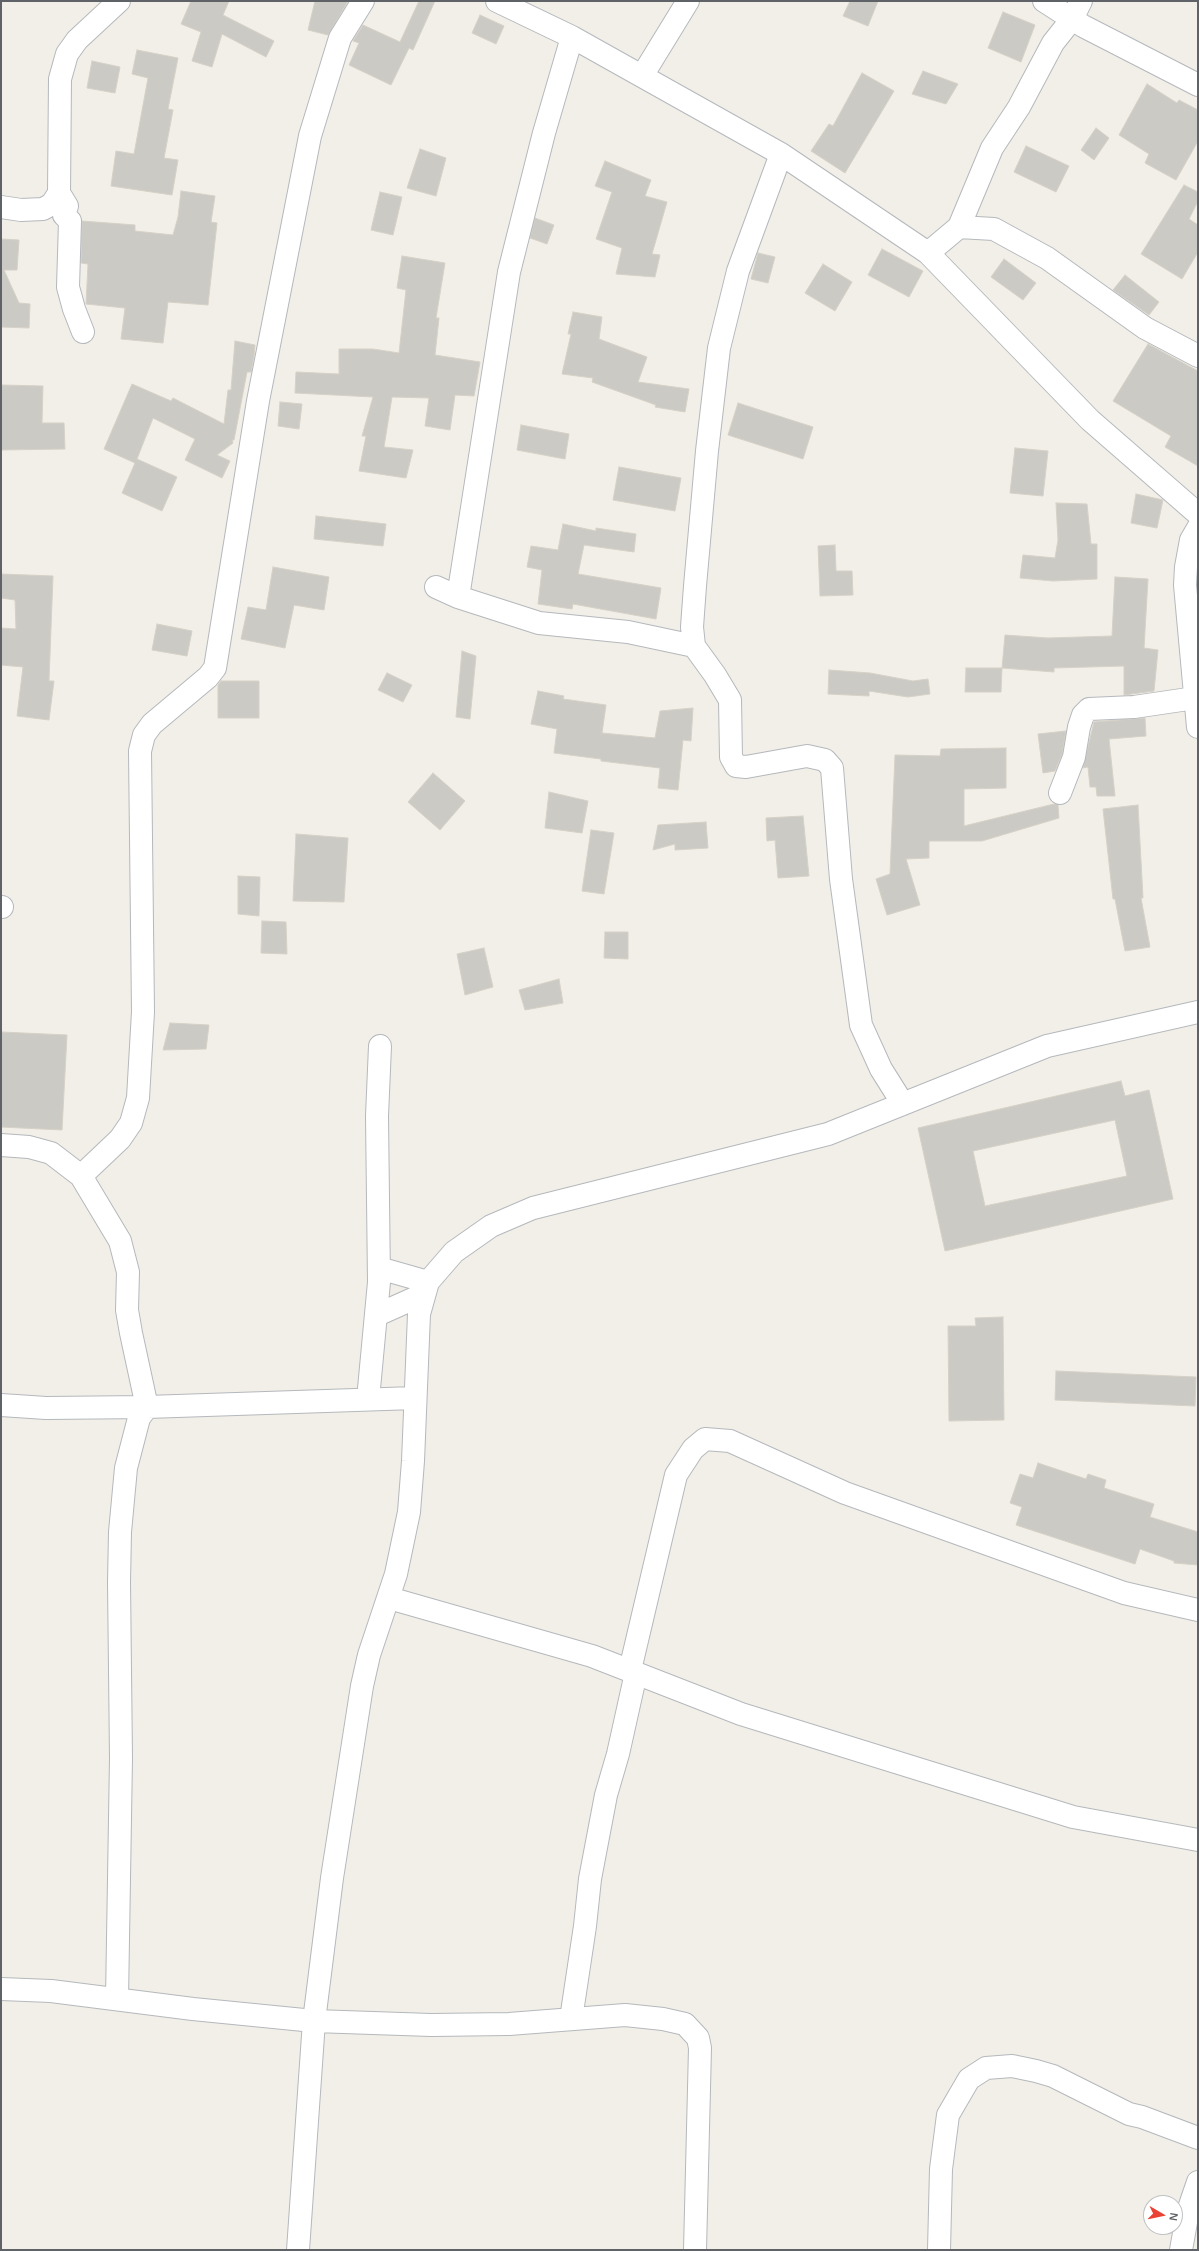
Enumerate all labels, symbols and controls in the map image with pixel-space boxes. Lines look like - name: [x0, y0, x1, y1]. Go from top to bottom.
- north arrow: [1143, 2195, 1183, 2235]
- text: N: [1167, 2212, 1180, 2222]

